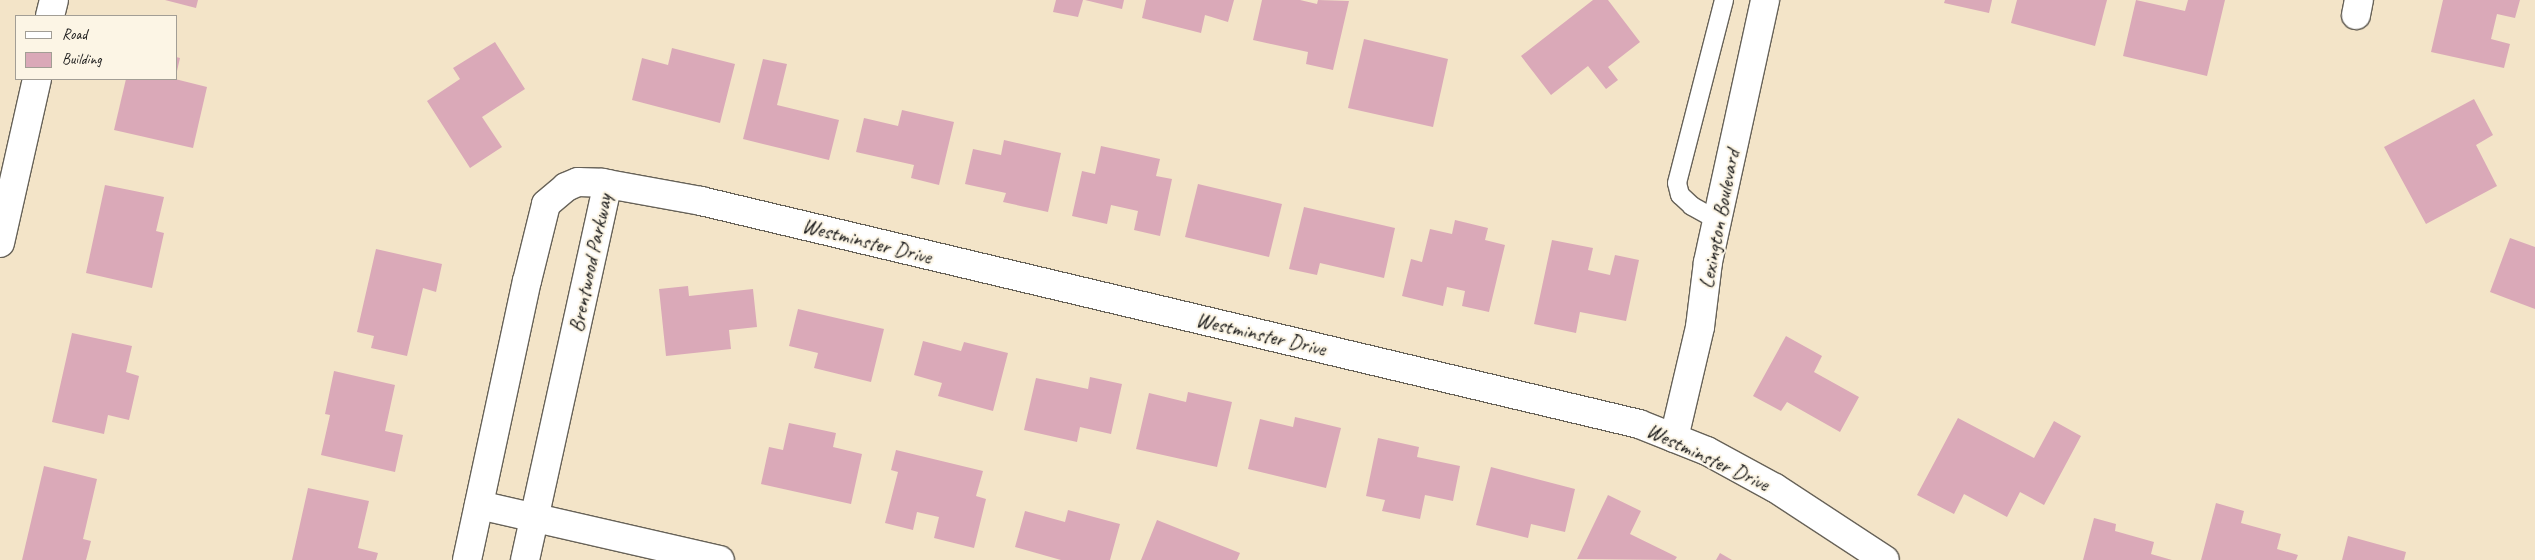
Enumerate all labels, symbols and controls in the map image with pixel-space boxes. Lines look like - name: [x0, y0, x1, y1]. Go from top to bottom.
- legend: [15, 15, 178, 80]
- text: Road: [62, 25, 87, 44]
- text: Building: [62, 50, 101, 69]
- street label: Lexington Boulevard: [1693, 147, 1745, 291]
- street label: Brentwood Parkway: [563, 192, 617, 334]
- street label: Westminster Drive: [800, 213, 934, 269]
- street label: Westminster Drive: [1194, 307, 1328, 361]
- street label: Westminster Drive: [1643, 418, 1773, 496]

